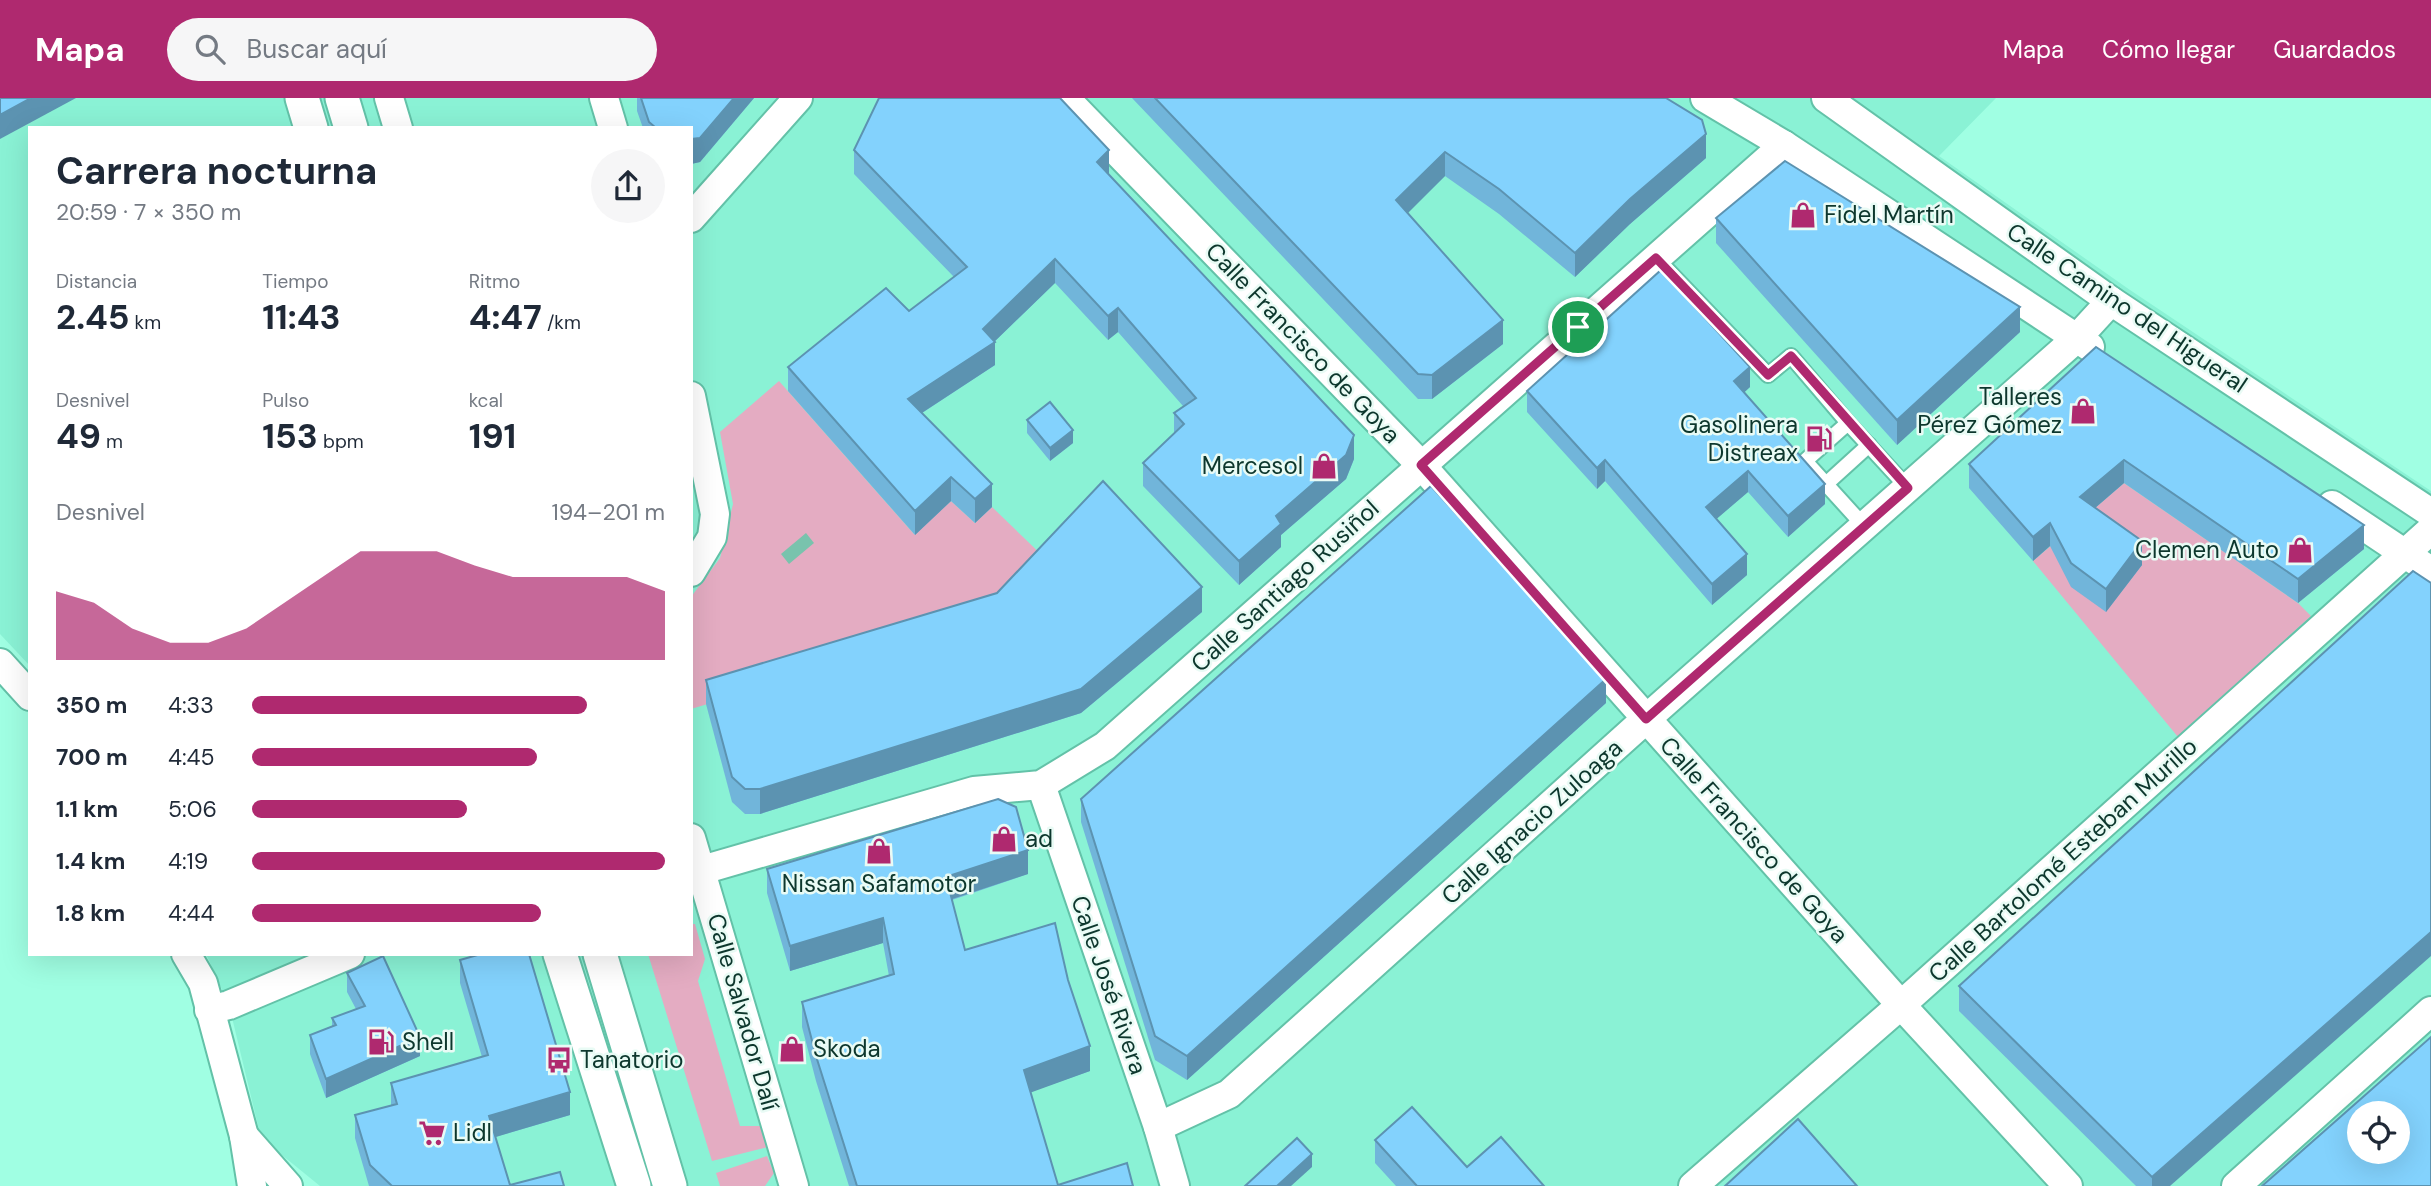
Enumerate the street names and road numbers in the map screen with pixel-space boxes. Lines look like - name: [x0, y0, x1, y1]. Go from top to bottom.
- street label: Calle Camino del Higueral: [2001, 216, 2253, 400]
- street label: Calle Francisco de Goya: [1199, 236, 1407, 450]
- street label: Calle Santiago Rusiñol: [1184, 493, 1385, 678]
- street label: Calle Francisco de Goya: [1653, 730, 1855, 949]
- street label: Calle Bartolomé Esteban Murillo: [1922, 731, 2204, 989]
- street label: Calle Ignacio Zuloaga: [1435, 732, 1629, 911]
- street label: Calle José Rivera: [1064, 891, 1155, 1078]
- street label: Calle Salvador Dalí: [701, 910, 787, 1114]

